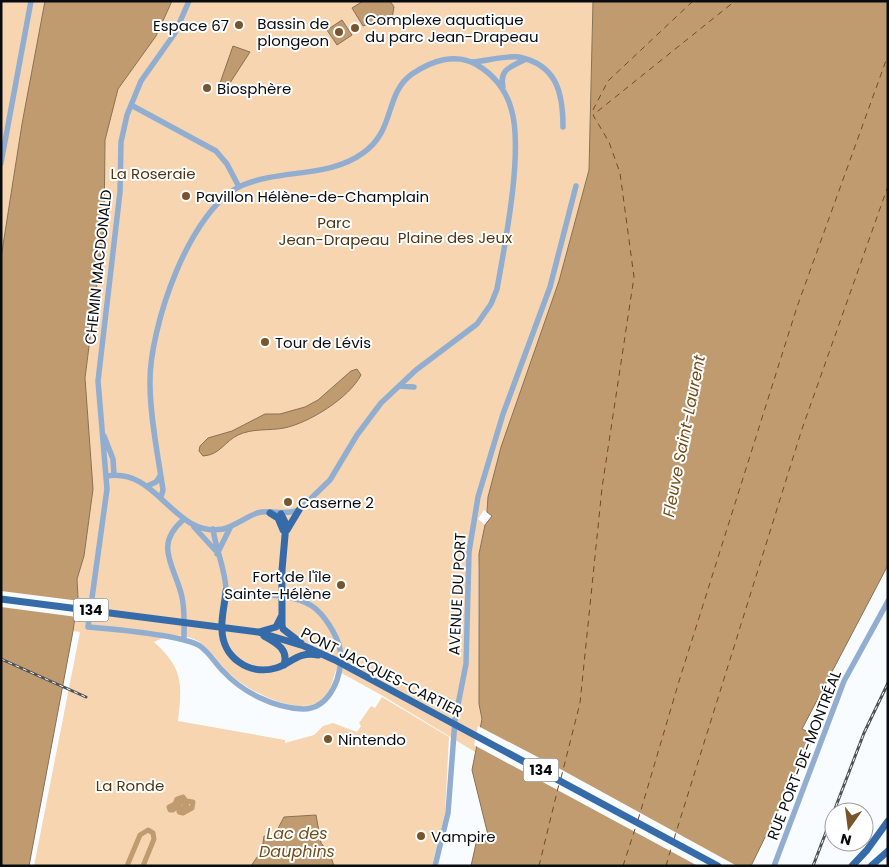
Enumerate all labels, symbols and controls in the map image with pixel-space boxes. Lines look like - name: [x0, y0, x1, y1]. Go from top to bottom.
- place label: Complexe aquatique du parc Jean-Drapeau: [365, 9, 539, 47]
- place label: Bassin de plongeon: [257, 13, 329, 51]
- place label: Espace 67: [153, 15, 229, 36]
- marker: Espace 67: [233, 19, 245, 31]
- marker: Complexe aquatique du parc Jean-Drapeau: [349, 22, 361, 34]
- marker: Bassin de plongeon: [333, 26, 345, 38]
- place label: Biosphère: [217, 78, 291, 99]
- marker: Biosphère: [201, 82, 213, 94]
- park label: La Roseraie: [110, 163, 196, 184]
- place label: Pavillon Hélène-de-Champlain: [196, 186, 429, 207]
- street label: CHEMIN MACDONALD: [79, 189, 117, 345]
- marker: Pavillon Hélène-de-Champlain: [180, 190, 192, 202]
- park label: Parc Jean-Drapeau: [279, 212, 389, 250]
- park label: Plaine des Jeux: [398, 227, 512, 248]
- place label: Tour de Lévis: [275, 332, 371, 353]
- marker: Tour de Lévis: [259, 336, 271, 348]
- water label: Fleuve Saint-Laurent: [657, 352, 711, 519]
- place label: Caserne 2: [298, 492, 374, 513]
- marker: Caserne 2: [282, 496, 294, 508]
- street label: AVENUE DU PORT: [443, 532, 471, 656]
- place label: Fort de l'île Sainte-Hélène: [224, 566, 331, 604]
- marker: Fort de l'île Sainte-Hélène: [335, 579, 347, 591]
- road number: 134: [74, 598, 108, 622]
- street label: PONT JACQUES-CARTIER: [298, 622, 466, 722]
- street label: RUE PORT-DE-MONTRÉAL: [763, 668, 845, 842]
- place label: Nintendo: [338, 729, 406, 750]
- marker: Nintendo: [322, 733, 334, 745]
- road number: 134: [524, 758, 558, 782]
- park label: La Ronde: [96, 775, 164, 796]
- north arrow: [824, 802, 874, 852]
- water label: Lac des Dauphins: [259, 822, 335, 863]
- place label: Vampire: [431, 826, 495, 847]
- marker: Vampire: [415, 830, 427, 842]

